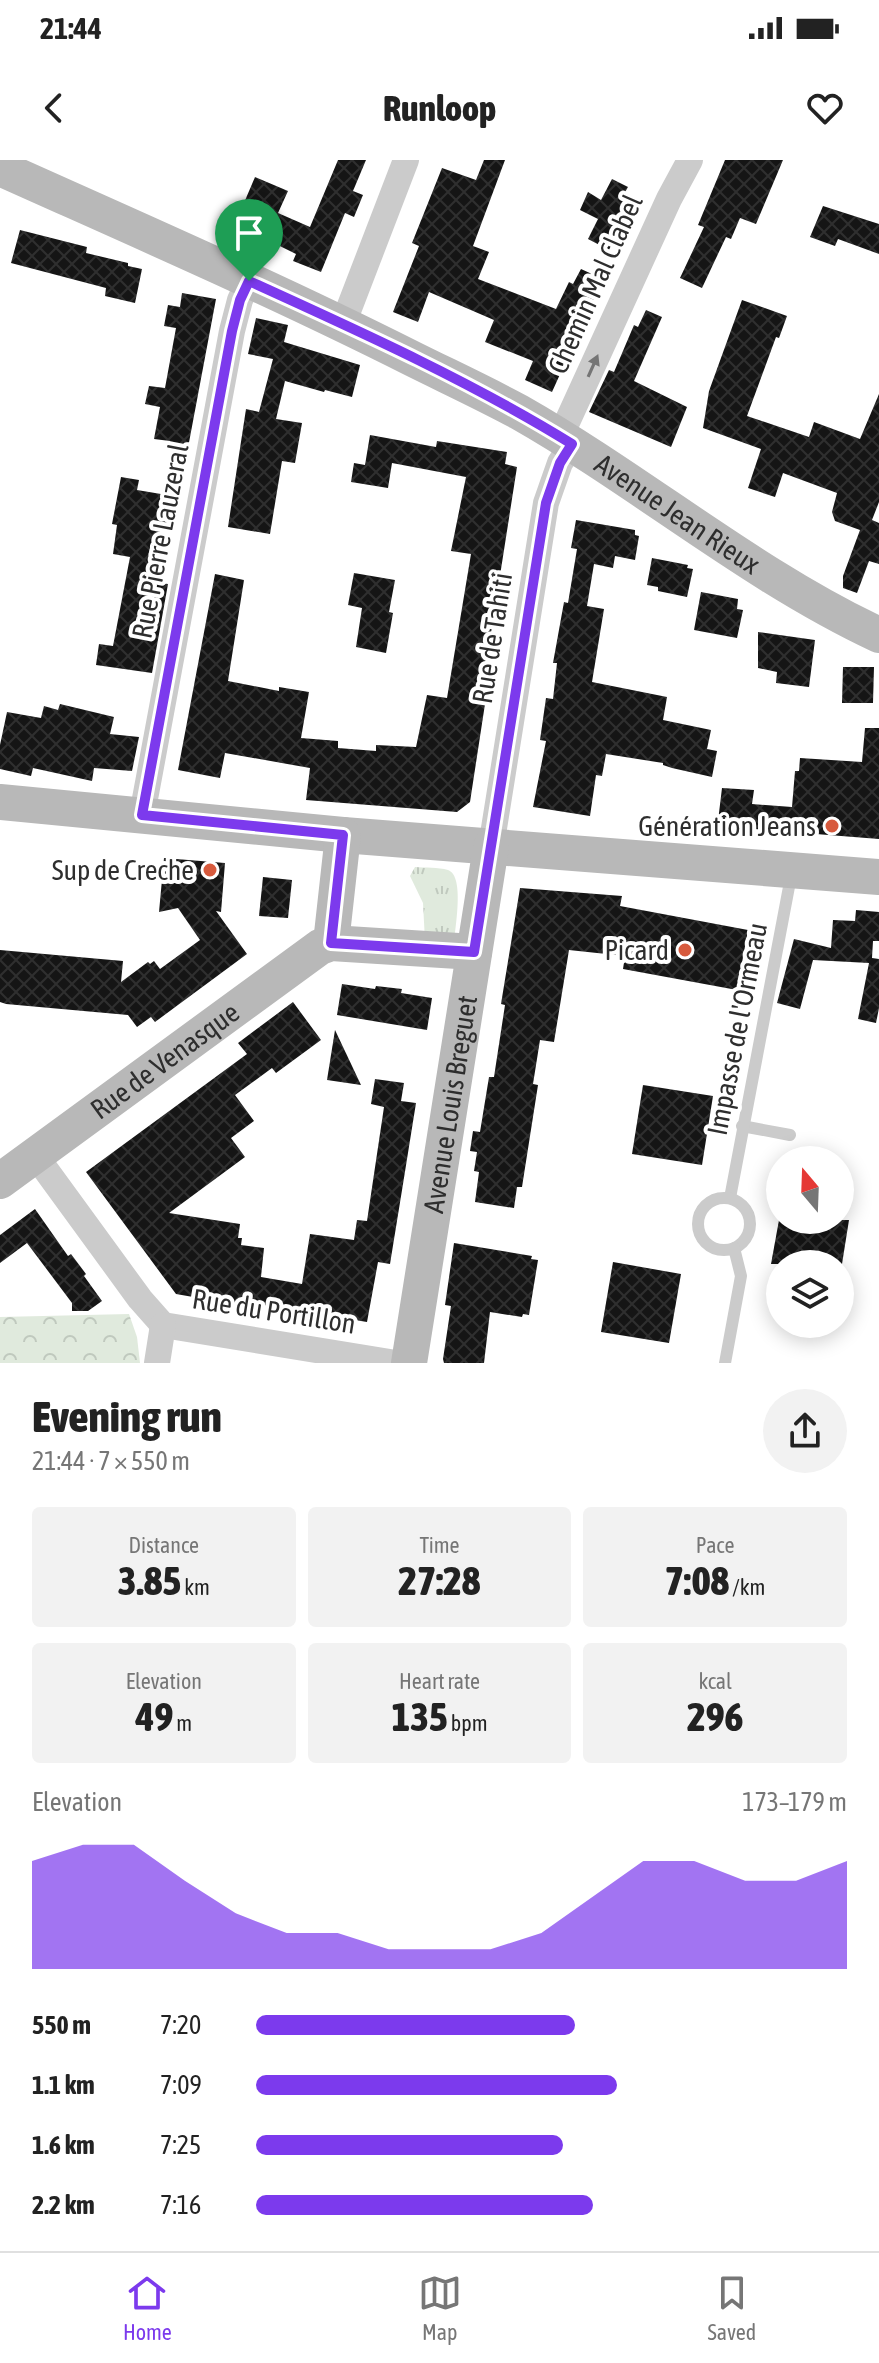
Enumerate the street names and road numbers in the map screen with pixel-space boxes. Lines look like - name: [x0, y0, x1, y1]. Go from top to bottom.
- street label: Chemin Mal Clabel: [541, 189, 649, 378]
- street label: Rue Pierre Lauzeral: [125, 440, 195, 641]
- street label: Avenue Jean Rieux: [589, 447, 766, 580]
- street label: Rue de Tahiti: [466, 570, 518, 706]
- street label: Impasse de l'Ormeau: [701, 920, 773, 1138]
- street label: Avenue Louis Breguet: [417, 993, 483, 1215]
- street label: Rue de Venasque: [84, 996, 245, 1125]
- street label: Rue du Portillon: [190, 1282, 358, 1340]

